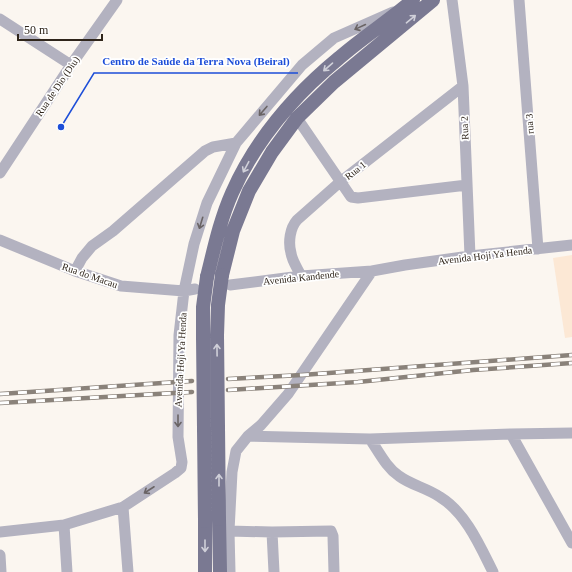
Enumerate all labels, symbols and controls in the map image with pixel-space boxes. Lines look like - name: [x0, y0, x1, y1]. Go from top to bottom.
- one-way arrow: [406, 14, 416, 23]
- scale bar: [18, 16, 102, 42]
- text: 50 m: [24, 23, 49, 37]
- one-way arrow: [354, 24, 366, 31]
- callout: Centro de Saúde da Terra Nova (Beiral): [94, 50, 298, 73]
- street label: Rua de Dio (Diu): [33, 54, 82, 119]
- text: Centro de Saúde da Terra Nova (Beiral): [102, 55, 290, 68]
- one-way arrow: [322, 63, 333, 72]
- one-way arrow: [258, 106, 268, 116]
- street label: rua 3: [523, 113, 536, 134]
- street label: Rua 2: [459, 116, 470, 140]
- street label: Rua 1: [343, 159, 368, 182]
- one-way arrow: [242, 161, 249, 173]
- one-way arrow: [197, 217, 204, 230]
- street label: Avenida Hoji Ya Henda: [437, 244, 533, 267]
- street label: Rua do Macau: [60, 261, 119, 290]
- street label: Avenida Kandende: [263, 268, 340, 287]
- street label: Avenida Hoji Ya Henda: [173, 312, 189, 408]
- one-way arrow: [213, 344, 221, 357]
- one-way arrow: [174, 414, 182, 427]
- one-way arrow: [215, 474, 223, 487]
- one-way arrow: [143, 486, 155, 494]
- one-way arrow: [201, 539, 209, 552]

